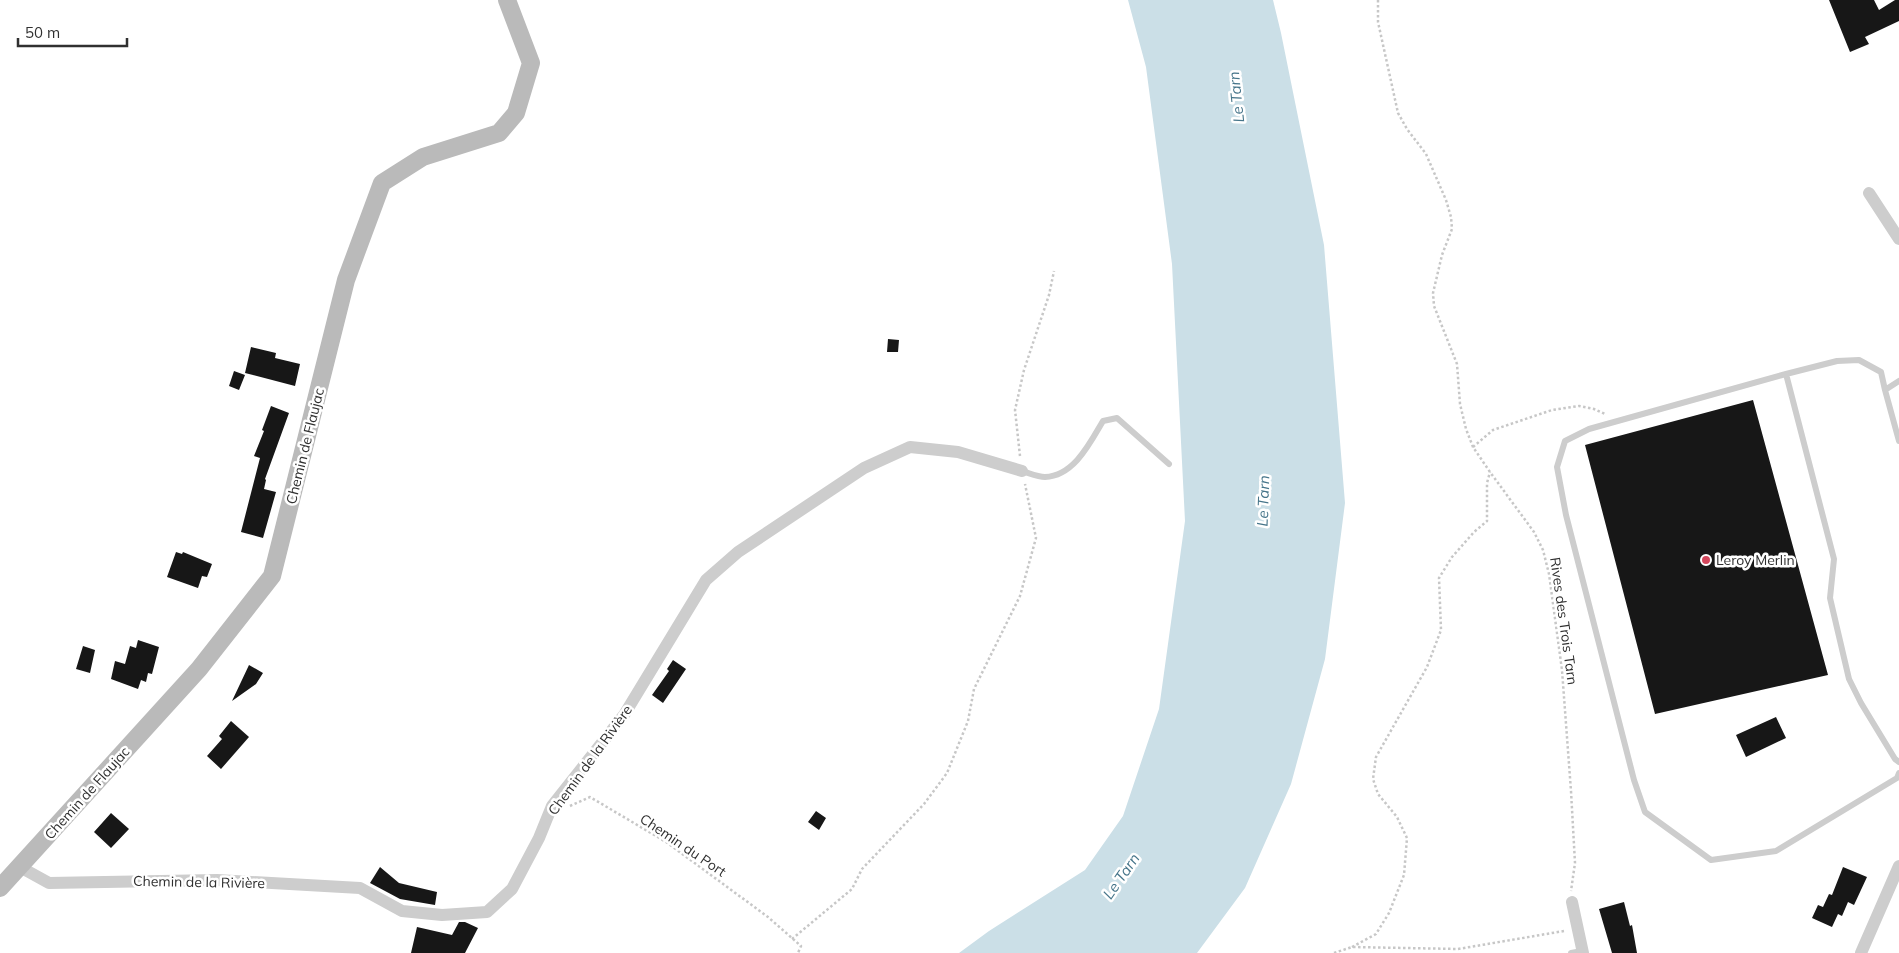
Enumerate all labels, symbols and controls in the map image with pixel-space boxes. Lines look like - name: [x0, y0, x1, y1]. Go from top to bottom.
- scale bar: [18, 15, 126, 47]
- text: 50 m: [25, 23, 60, 42]
- water label: Le Tarn: [1224, 70, 1248, 124]
- street label: Chemin de Flaujac: [282, 386, 328, 506]
- water label: Le Tarn: [1253, 475, 1273, 527]
- place label: Leroy Merlin: [1716, 551, 1795, 569]
- marker: Leroy Merlin: [1700, 554, 1712, 566]
- street label: Rives des Trois Tarn: [1546, 556, 1582, 686]
- street label: Chemin de la Rivière: [544, 701, 636, 819]
- street label: Chemin de Flaujac: [41, 743, 134, 843]
- street label: Chemin du Port: [636, 810, 730, 881]
- water label: Le Tarn: [1098, 849, 1144, 902]
- street label: Chemin de la Rivière: [133, 872, 265, 892]

